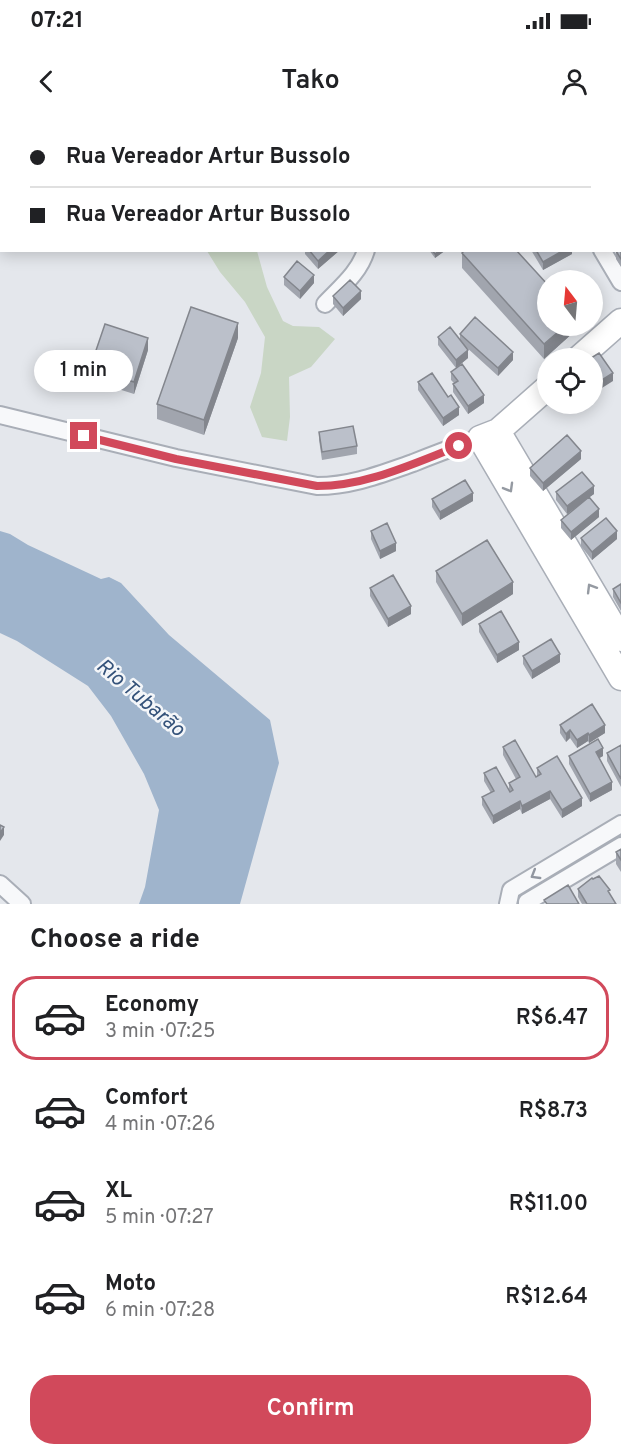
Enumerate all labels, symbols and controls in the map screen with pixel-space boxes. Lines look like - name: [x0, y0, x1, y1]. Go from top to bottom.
- text: 07:21: [30, 8, 83, 35]
- text: Tako: [281, 64, 340, 98]
- icon: back: [30, 65, 63, 98]
- icon: person: [558, 65, 591, 98]
- text: Rua Vereador Artur Bussolo: [66, 144, 351, 171]
- text: Rua Vereador Artur Bussolo: [66, 202, 351, 229]
- north arrow: [537, 270, 603, 336]
- map controls: [537, 270, 603, 414]
- button: locate: [537, 348, 603, 414]
- callout: 1 min: [34, 349, 134, 391]
- text: 1 min: [60, 358, 107, 384]
- route end: [70, 422, 97, 449]
- route start: [445, 432, 472, 459]
- one-way arrow: [502, 482, 514, 492]
- one-way arrow: [587, 584, 599, 594]
- water label: Rio Tubarão: [90, 653, 191, 744]
- one-way arrow: [531, 868, 541, 880]
- text: Choose a ride: [30, 923, 200, 957]
- icon: car: [33, 991, 87, 1045]
- text: Economy: [105, 992, 199, 1019]
- text: R$6.47: [516, 1005, 588, 1032]
- text: 3 min · 07:25: [105, 1019, 215, 1045]
- icon: car: [33, 1084, 87, 1138]
- text: Comfort: [105, 1085, 188, 1112]
- text: R$8.73: [519, 1098, 588, 1125]
- text: 4 min · 07:26: [105, 1112, 215, 1138]
- icon: car: [33, 1177, 87, 1231]
- text: XL: [105, 1178, 132, 1205]
- text: R$11.00: [509, 1191, 588, 1218]
- text: 5 min · 07:27: [105, 1205, 214, 1231]
- icon: car: [33, 1270, 87, 1324]
- text: Moto: [105, 1271, 156, 1298]
- text: R$12.64: [505, 1284, 588, 1311]
- text: 6 min · 07:28: [105, 1298, 215, 1324]
- button: Confirm: [30, 1375, 591, 1444]

